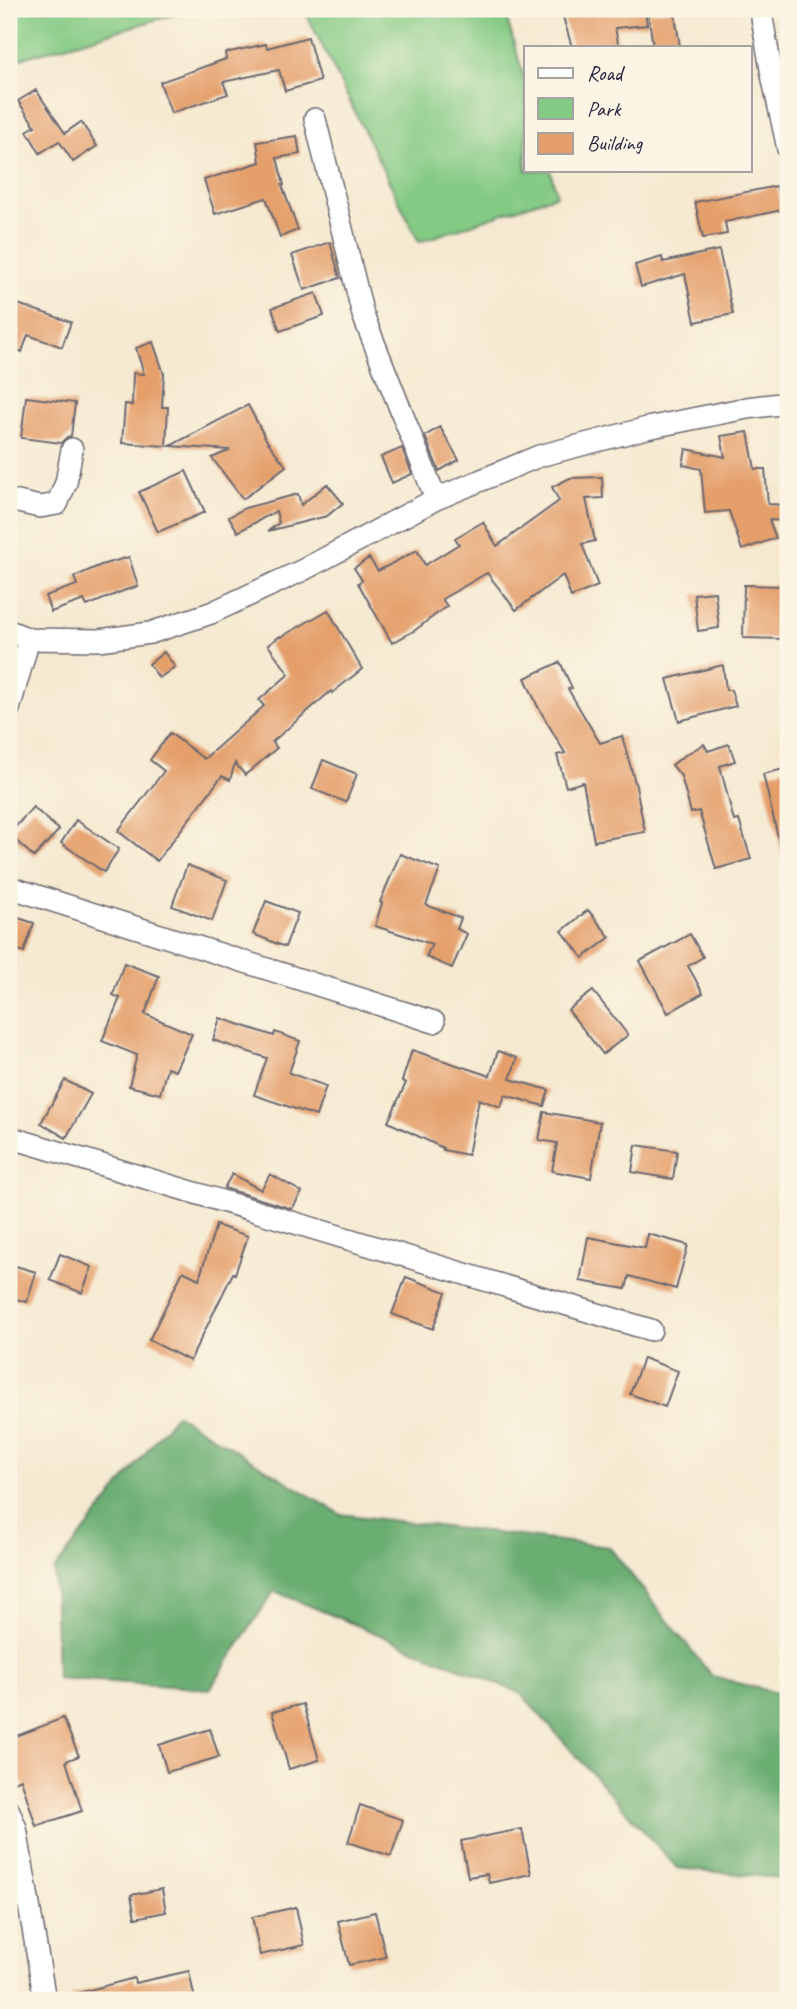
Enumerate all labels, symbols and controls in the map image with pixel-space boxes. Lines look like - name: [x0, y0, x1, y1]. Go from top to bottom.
- legend: [524, 46, 752, 172]
- text: Road: [587, 60, 626, 86]
- text: Park: [587, 96, 622, 122]
- text: Building: [587, 130, 644, 156]

